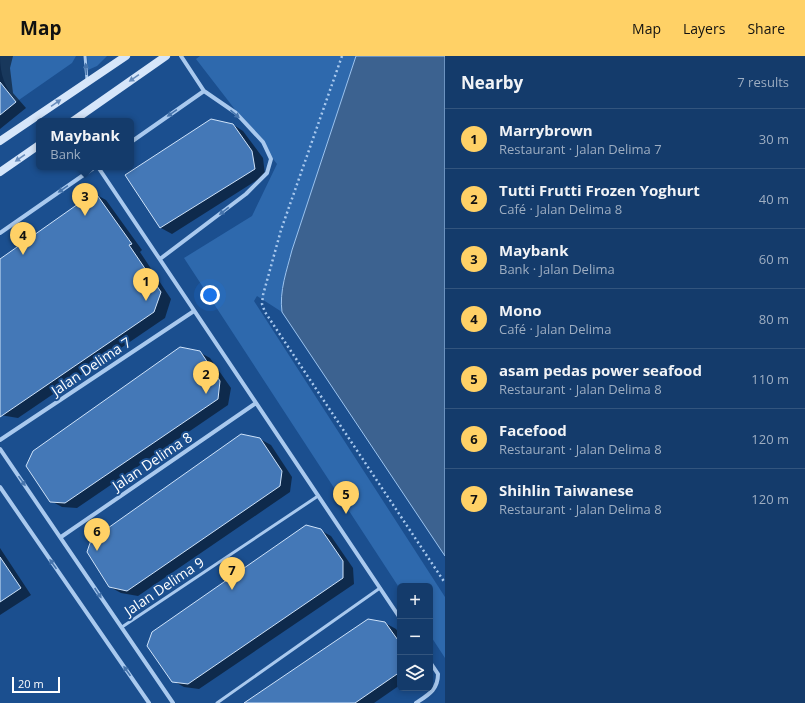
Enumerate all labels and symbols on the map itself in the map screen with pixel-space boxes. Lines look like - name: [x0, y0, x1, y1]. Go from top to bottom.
- one-way arrow: [83, 63, 90, 75]
- one-way arrow: [129, 74, 139, 82]
- one-way arrow: [50, 99, 61, 107]
- one-way arrow: [167, 109, 177, 117]
- one-way arrow: [230, 109, 241, 118]
- one-way arrow: [14, 154, 25, 162]
- pin: 3: [72, 183, 98, 216]
- one-way arrow: [57, 185, 68, 193]
- one-way arrow: [218, 206, 229, 215]
- pin: 4: [10, 222, 36, 255]
- pin: 1: [133, 268, 159, 301]
- your location: [200, 285, 220, 305]
- street label: Jalan Delima 7: [46, 332, 135, 401]
- pin: 2: [193, 361, 219, 394]
- street label: Jalan Delima 8: [107, 427, 196, 496]
- one-way arrow: [18, 476, 26, 486]
- pin: 5: [333, 481, 359, 514]
- pin: 6: [84, 518, 110, 551]
- street label: Jalan Delima 9: [119, 552, 208, 621]
- pin: 7: [219, 557, 245, 590]
- one-way arrow: [49, 559, 57, 569]
- one-way arrow: [95, 587, 102, 599]
- one-way arrow: [123, 666, 131, 676]
- scale bar: [12, 675, 60, 694]

